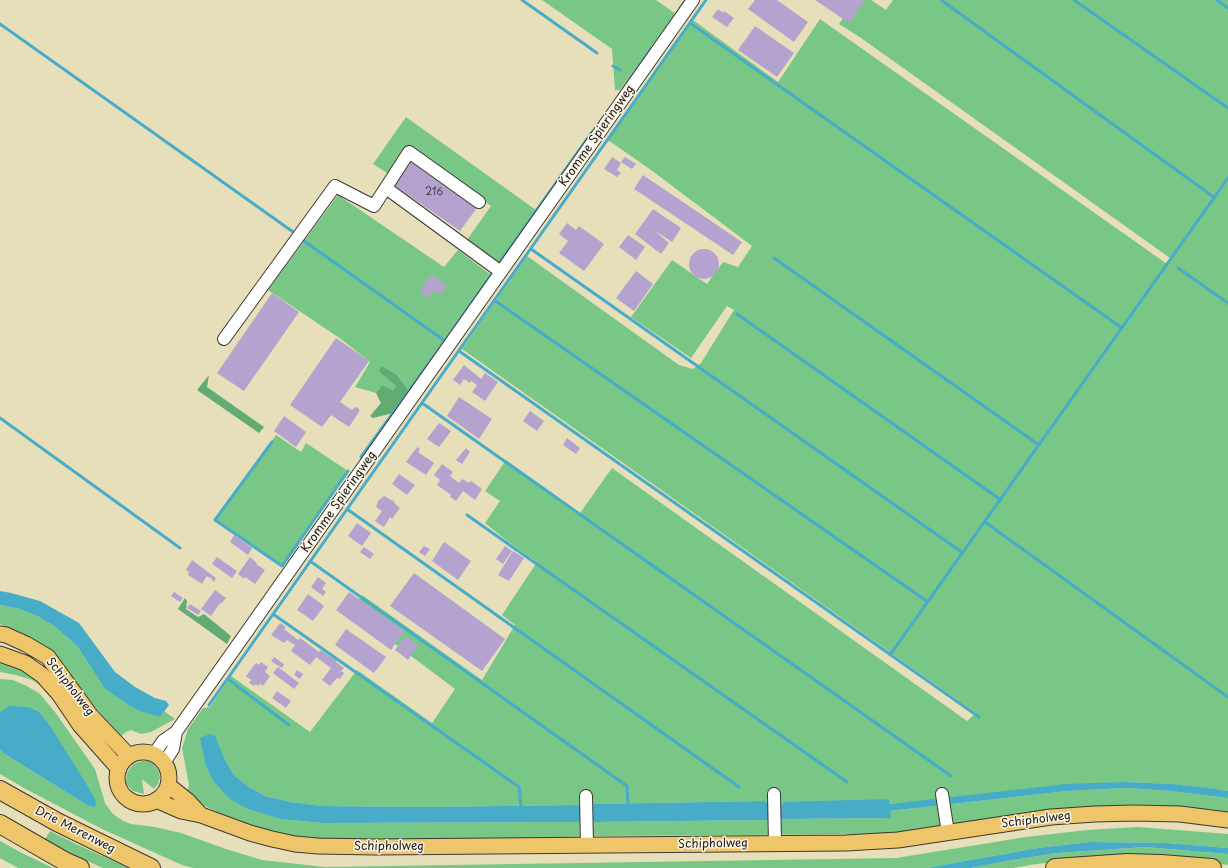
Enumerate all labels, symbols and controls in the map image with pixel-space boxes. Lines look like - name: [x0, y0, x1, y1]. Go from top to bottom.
- street label: Kromme Spieringweg: [556, 82, 638, 190]
- house number: 216: [425, 186, 443, 198]
- street label: Kromme Spieringweg: [298, 448, 380, 556]
- street label: Schipholweg: [43, 655, 97, 719]
- street label: Drie Merenweg: [32, 804, 118, 856]
- street label: Schipholweg: [1000, 809, 1072, 831]
- street label: Schipholweg: [678, 836, 748, 852]
- street label: Schipholweg: [354, 840, 424, 854]

